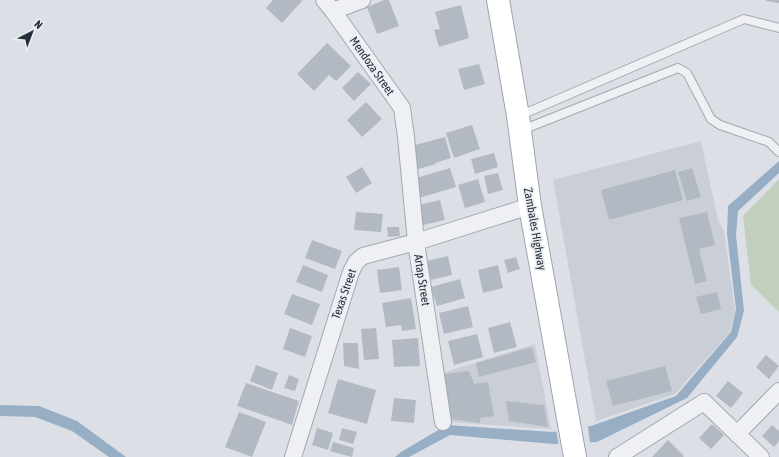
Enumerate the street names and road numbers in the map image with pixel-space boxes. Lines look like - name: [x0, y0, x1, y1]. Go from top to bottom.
- street label: Mendoza Street: [347, 34, 398, 98]
- street label: Zambales Highway: [521, 187, 549, 271]
- street label: Artap Street: [411, 253, 433, 307]
- street label: Texas Street: [329, 266, 359, 321]

